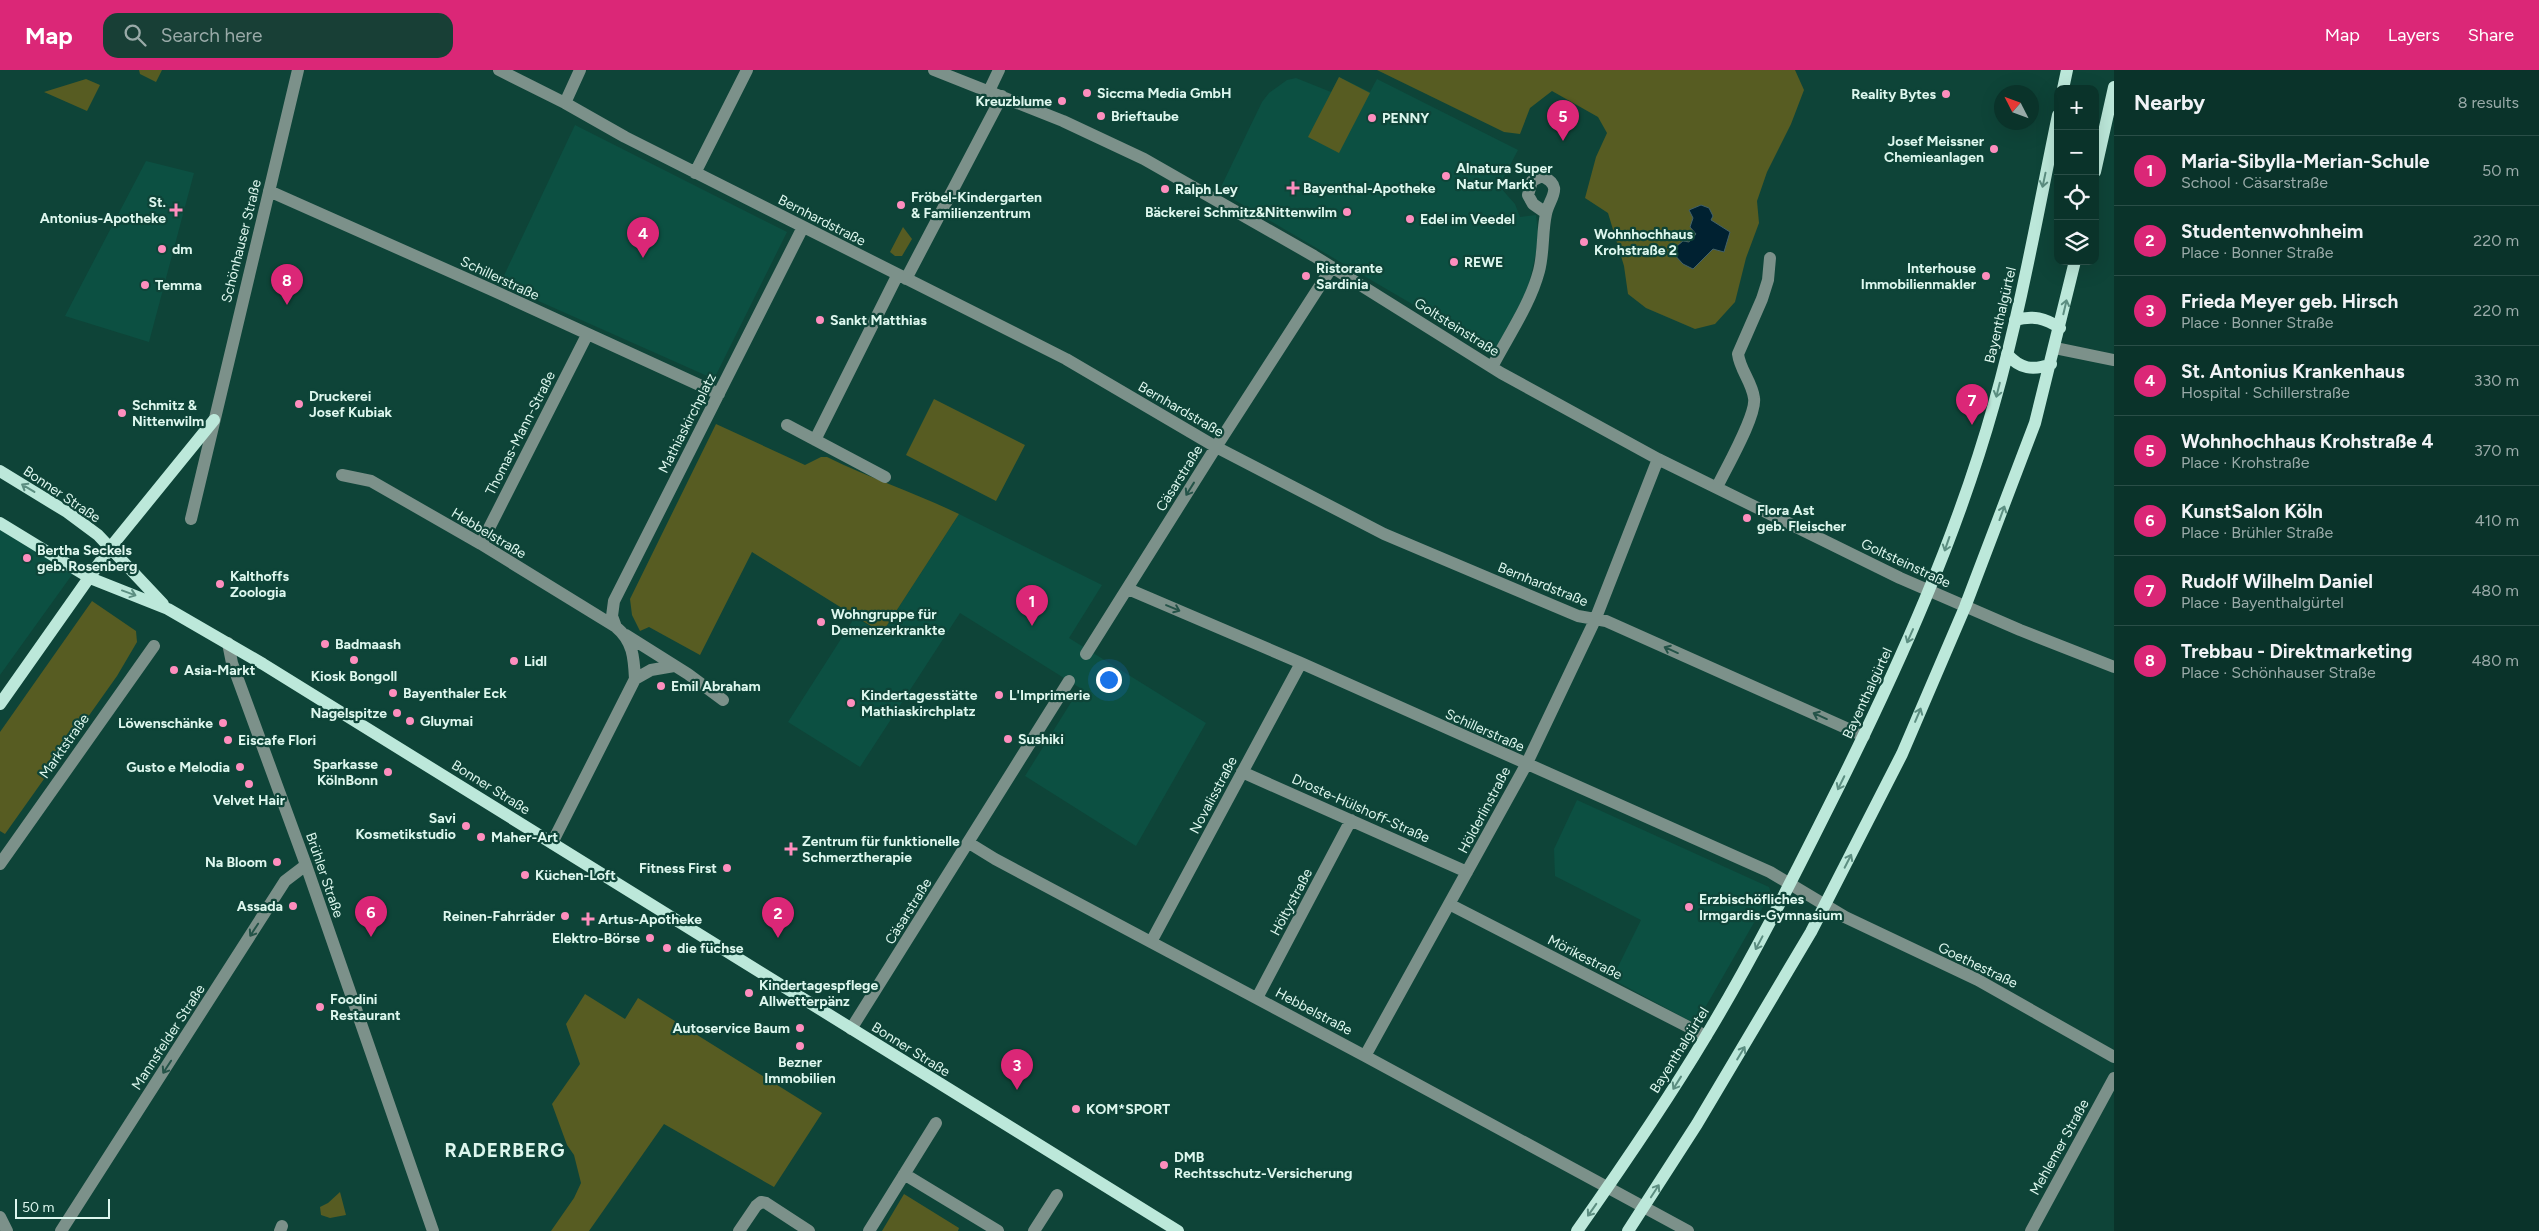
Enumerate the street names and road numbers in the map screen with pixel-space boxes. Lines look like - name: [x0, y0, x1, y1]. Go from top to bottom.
- street label: Schönhauser Straße: [218, 177, 265, 304]
- street label: Bernhardstraße: [775, 191, 869, 250]
- street label: Schillerstraße: [458, 253, 542, 304]
- street label: Bayenthalgürtel: [1981, 265, 2020, 365]
- street label: Goltsteinstraße: [1411, 295, 1503, 360]
- street label: Thomas-Mann-Straße: [482, 368, 559, 498]
- street label: Mathiaskirchplatz: [655, 370, 720, 476]
- street label: Bernhardstraße: [1135, 378, 1227, 441]
- street label: Cäsarstraße: [1152, 442, 1207, 515]
- street label: Bonner Straße: [20, 462, 104, 527]
- street label: Hebbelstraße: [448, 504, 530, 563]
- street label: Goltsteinstraße: [1858, 535, 1954, 592]
- street label: Bernhardstraße: [1495, 559, 1591, 610]
- street label: Bayenthalgürtel: [1839, 645, 1896, 741]
- street label: Schillerstraße: [1443, 705, 1527, 756]
- street label: Marktstraße: [36, 710, 93, 782]
- street label: Novalisstraße: [1186, 753, 1241, 837]
- street label: Bonner Straße: [448, 757, 533, 819]
- street label: Hölderlinstraße: [1454, 764, 1515, 856]
- street label: Droste-Hülshoff-Straße: [1289, 770, 1433, 847]
- street label: Brühler Straße: [302, 830, 347, 920]
- street label: Höltystraße: [1267, 865, 1316, 939]
- street label: Cäsarstraße: [881, 875, 936, 948]
- street label: Mörikestraße: [1545, 931, 1625, 984]
- street label: Goethestraße: [1935, 939, 2021, 992]
- street label: Mannsfelder Straße: [128, 981, 209, 1093]
- street label: Hebbelstraße: [1272, 984, 1355, 1039]
- street label: Bayenthalgürtel: [1646, 1004, 1713, 1096]
- street label: Bonner Straße: [868, 1019, 953, 1081]
- street label: Mehlemer Straße: [2026, 1096, 2093, 1198]

